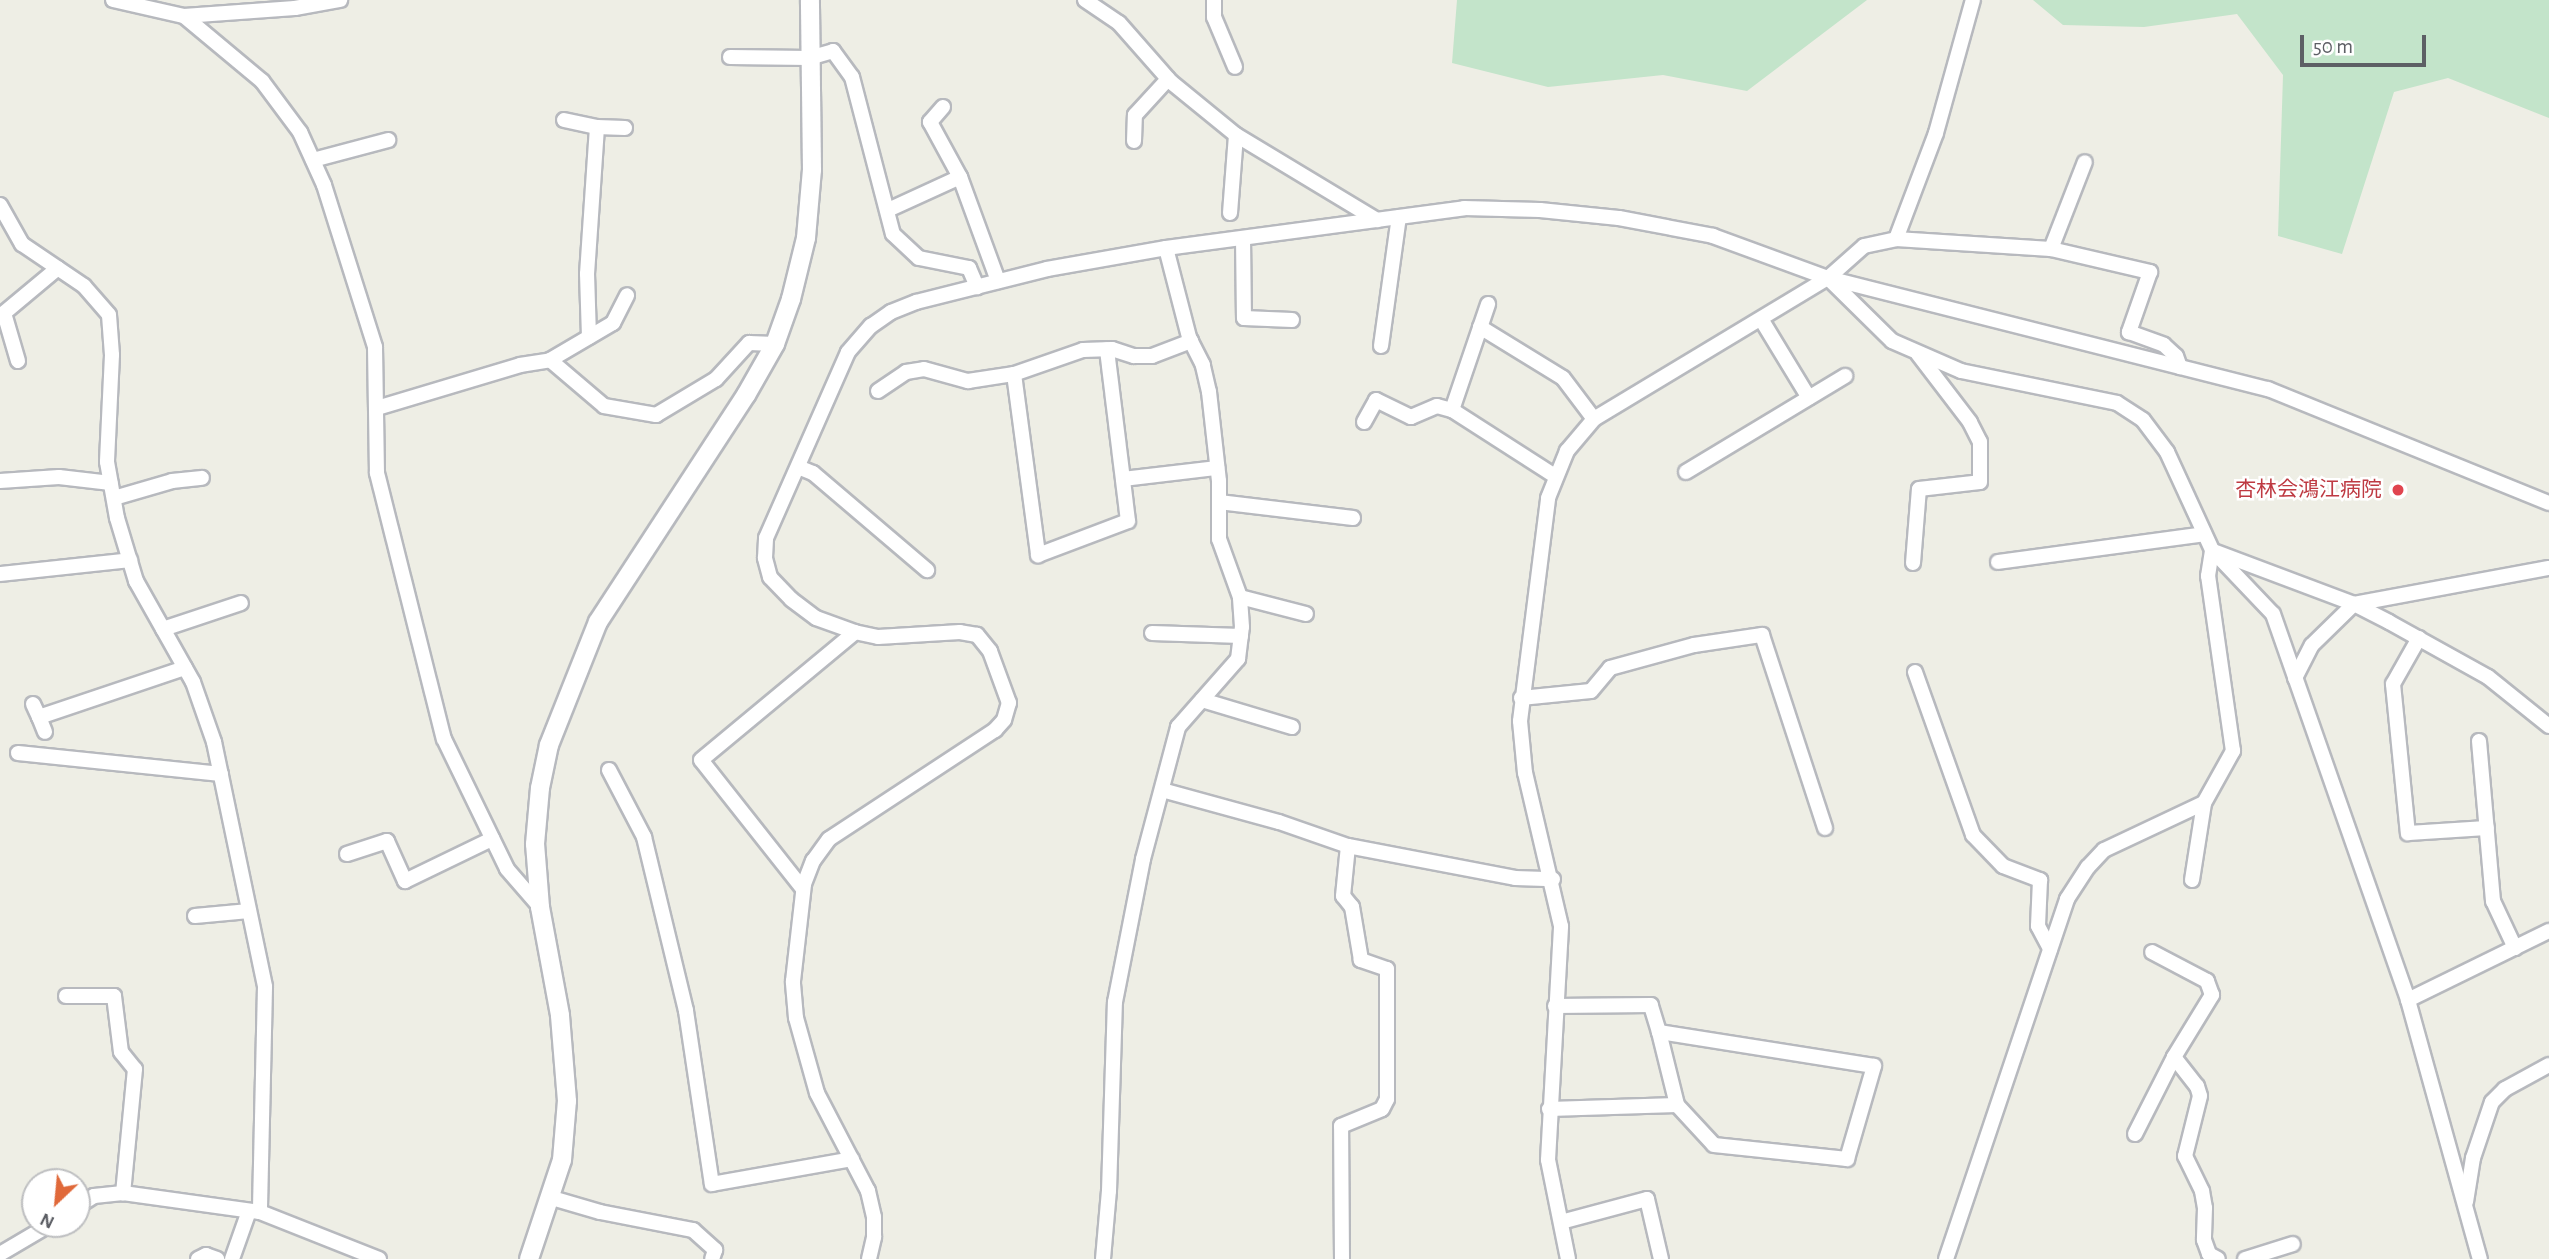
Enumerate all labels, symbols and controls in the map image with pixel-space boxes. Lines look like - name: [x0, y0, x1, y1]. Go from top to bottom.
- scale bar: [2304, 21, 2430, 65]
- text: 50 m: [2313, 36, 2353, 57]
- place label: 杏林会鴻江病院: [2235, 477, 2382, 503]
- marker: 杏林会鴻江病院: [2388, 480, 2408, 500]
- north arrow: [21, 1168, 91, 1238]
- text: N: [37, 1209, 58, 1232]

